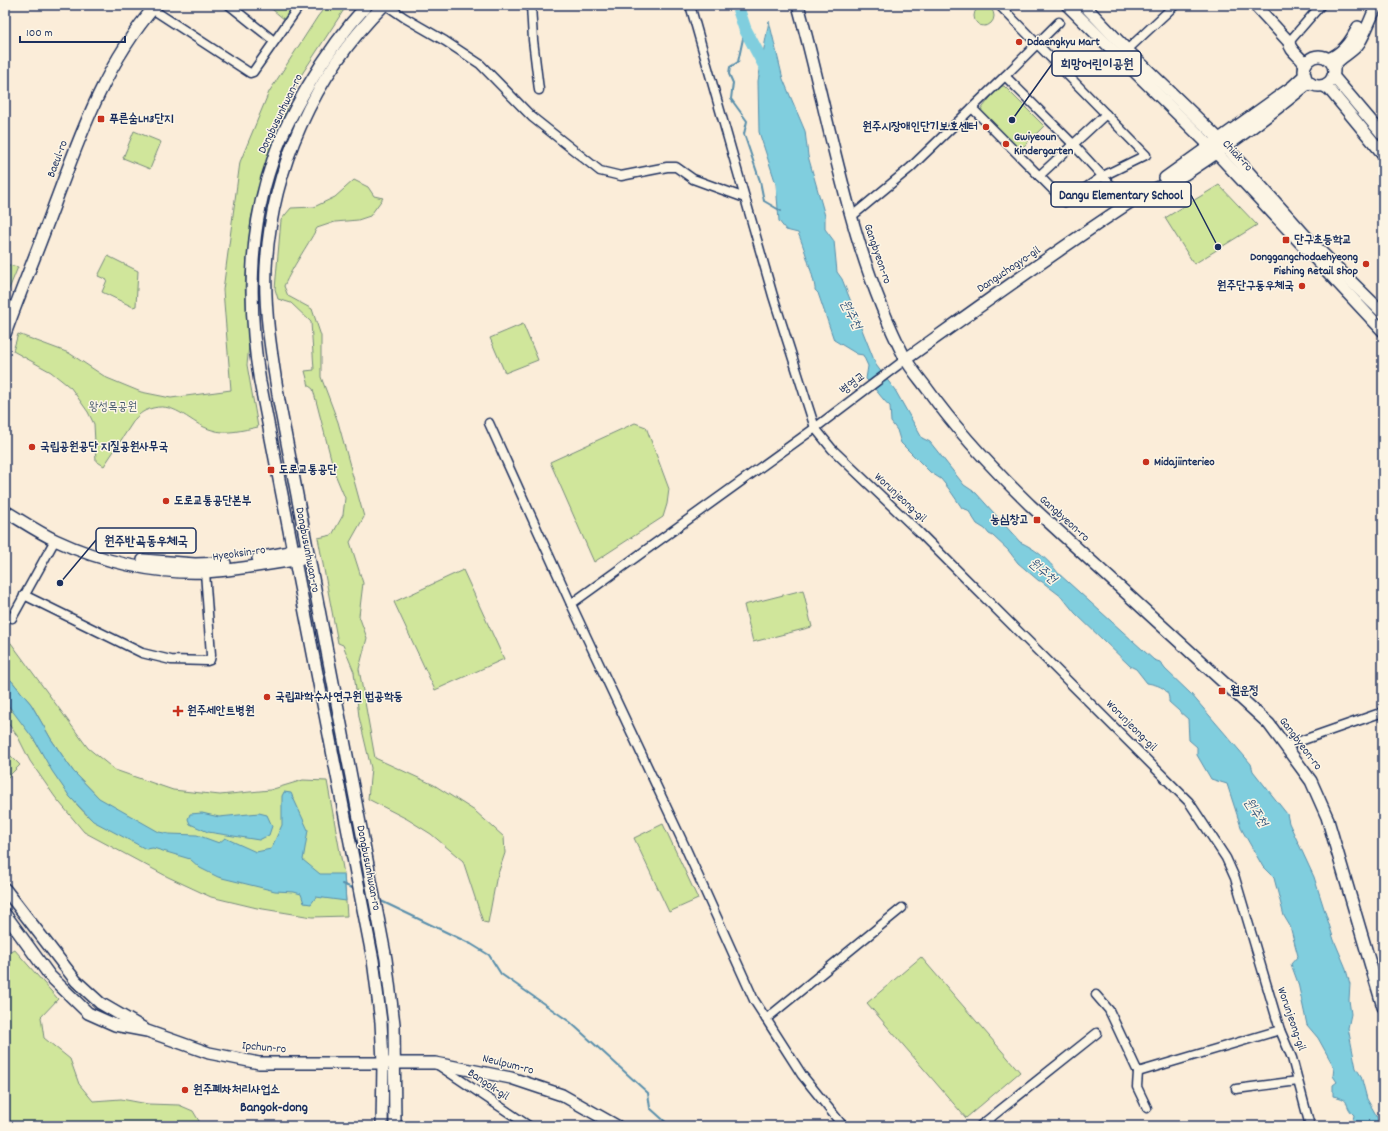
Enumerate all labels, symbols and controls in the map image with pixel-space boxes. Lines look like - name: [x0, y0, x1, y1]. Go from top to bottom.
- scale bar: [20, 18, 125, 44]
- text: 100 m: [26, 25, 53, 42]
- place label: Ddaengkyu Mart: [1027, 34, 1100, 51]
- marker: Ddaengkyu Mart: [1014, 37, 1024, 47]
- callout: 희망어린이공원: [1052, 51, 1141, 76]
- text: 희망어린이공원: [1060, 56, 1134, 75]
- street label: Dongbusunhwan-ro: [254, 71, 308, 157]
- place label: 푸른숨LH3단지: [109, 111, 174, 128]
- marker: 푸른숨LH3단지: [96, 114, 106, 124]
- place label: 원주시장애인단기보호센터: [862, 119, 978, 136]
- marker: 원주시장애인단기보호센터: [981, 122, 991, 132]
- place label: Gwiyeoun Kindergarten: [1014, 129, 1074, 160]
- street label: Chiak-ro: [1218, 136, 1256, 176]
- street label: Baeul-ro: [43, 138, 73, 180]
- marker: Gwiyeoun Kindergarten: [1001, 139, 1011, 149]
- callout: Dangu Elementary School: [1051, 182, 1191, 207]
- text: Dangu Elementary School: [1059, 187, 1184, 206]
- street label: Gangbyeon-ro: [859, 222, 895, 286]
- place label: 단구초등학교: [1294, 232, 1352, 249]
- marker: 단구초등학교: [1281, 235, 1291, 245]
- street label: Danguchogyo-gil: [974, 242, 1044, 298]
- place label: Donggangchodaehyeong Fishing Retail Shop: [1250, 249, 1358, 280]
- marker: Donggangchodaehyeong Fishing Retail Shop: [1361, 259, 1371, 269]
- place label: 원주단구동우체국: [1217, 278, 1294, 295]
- marker: 원주단구동우체국: [1297, 281, 1307, 291]
- water label: 원주천: [834, 297, 866, 335]
- street label: 병영교: [836, 368, 870, 400]
- park label: 왕성목공원: [89, 399, 137, 416]
- place label: 국립공원공단 지질공원사무국: [40, 439, 169, 456]
- marker: 국립공원공단 지질공원사무국: [27, 442, 37, 452]
- place label: Midajiinterieo: [1154, 454, 1215, 471]
- marker: Midajiinterieo: [1141, 457, 1151, 467]
- place label: 도로교통공단: [279, 462, 337, 479]
- marker: 도로교통공단: [266, 465, 276, 475]
- street label: Worunjeong-gil: [870, 469, 930, 527]
- street label: Gangbyeon-ro: [1035, 492, 1093, 546]
- place label: 도로교통공단본부: [174, 493, 252, 510]
- marker: 도로교통공단본부: [161, 496, 171, 506]
- street label: Dongbusunhwan-ro: [290, 506, 324, 594]
- place label: 농심창고: [990, 512, 1029, 529]
- marker: 농심창고: [1032, 515, 1042, 525]
- callout: 원주반곡동우체국: [96, 528, 196, 553]
- text: 원주반곡동우체국: [104, 533, 188, 552]
- street label: Hyeoksin-ro: [211, 542, 267, 566]
- water label: 원주천: [1024, 555, 1061, 590]
- place label: 월운정: [1230, 683, 1259, 700]
- marker: 월운정: [1217, 686, 1227, 696]
- place label: 국립과학수사연구원 법공학동: [275, 689, 403, 706]
- marker: 국립과학수사연구원 법공학동: [262, 692, 272, 702]
- street label: Worunjeong-gil: [1102, 697, 1161, 756]
- place label: 원주세안트병원: [187, 703, 255, 720]
- marker: 원주세안트병원: [172, 705, 184, 717]
- street label: Gangbyeon-ro: [1274, 714, 1326, 774]
- water label: 원주천: [1238, 795, 1272, 833]
- street label: Dongbusunhwan-ro: [351, 824, 385, 912]
- street label: Worunjeong-gil: [1272, 985, 1310, 1053]
- street label: Ipchun-ro: [241, 1038, 287, 1058]
- street label: Neulpum-ro: [481, 1050, 535, 1080]
- street label: Bangok-gil: [464, 1065, 512, 1105]
- place label: 원주폐차처리사업소: [193, 1082, 280, 1099]
- marker: 원주폐차처리사업소: [180, 1085, 190, 1095]
- district label: Bangok-dong: [240, 1098, 308, 1118]

